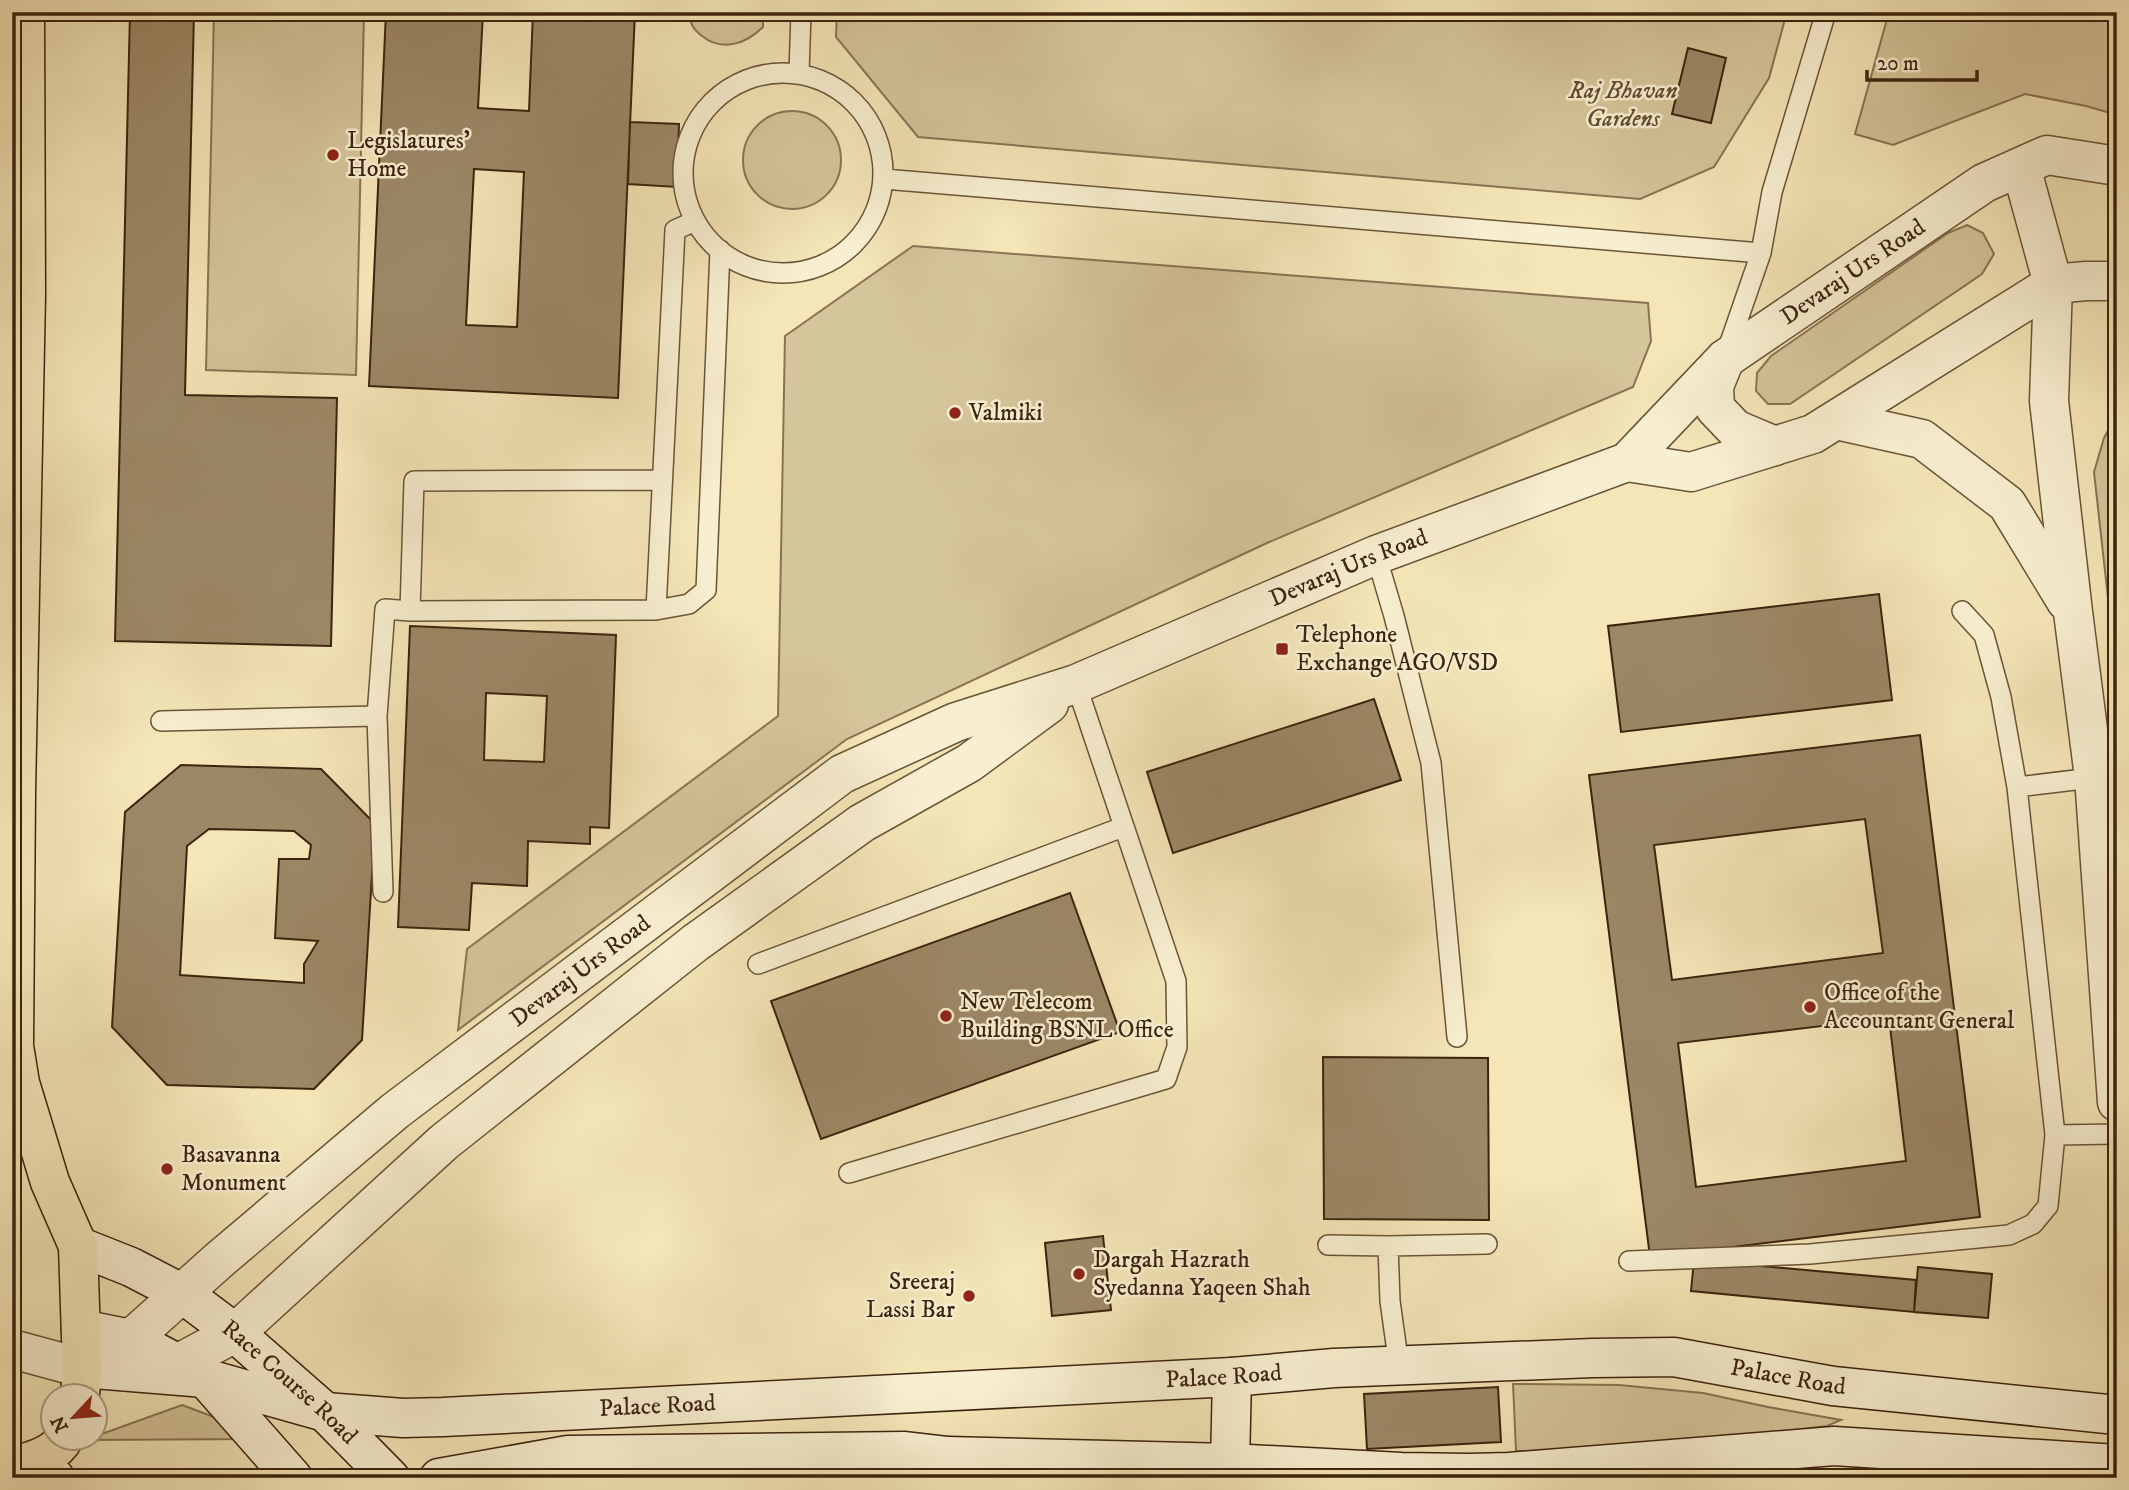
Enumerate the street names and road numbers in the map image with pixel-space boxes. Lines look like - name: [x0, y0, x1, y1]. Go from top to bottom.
- street label: Devaraj Urs Road: [1775, 212, 1931, 332]
- street label: Devaraj Urs Road: [1265, 522, 1432, 614]
- street label: Devaraj Urs Road: [504, 909, 657, 1034]
- street label: Race Course Road: [216, 1313, 364, 1451]
- street label: Palace Road: [1728, 1353, 1847, 1402]
- street label: Palace Road: [1165, 1358, 1283, 1395]
- street label: Palace Road: [598, 1388, 716, 1424]

